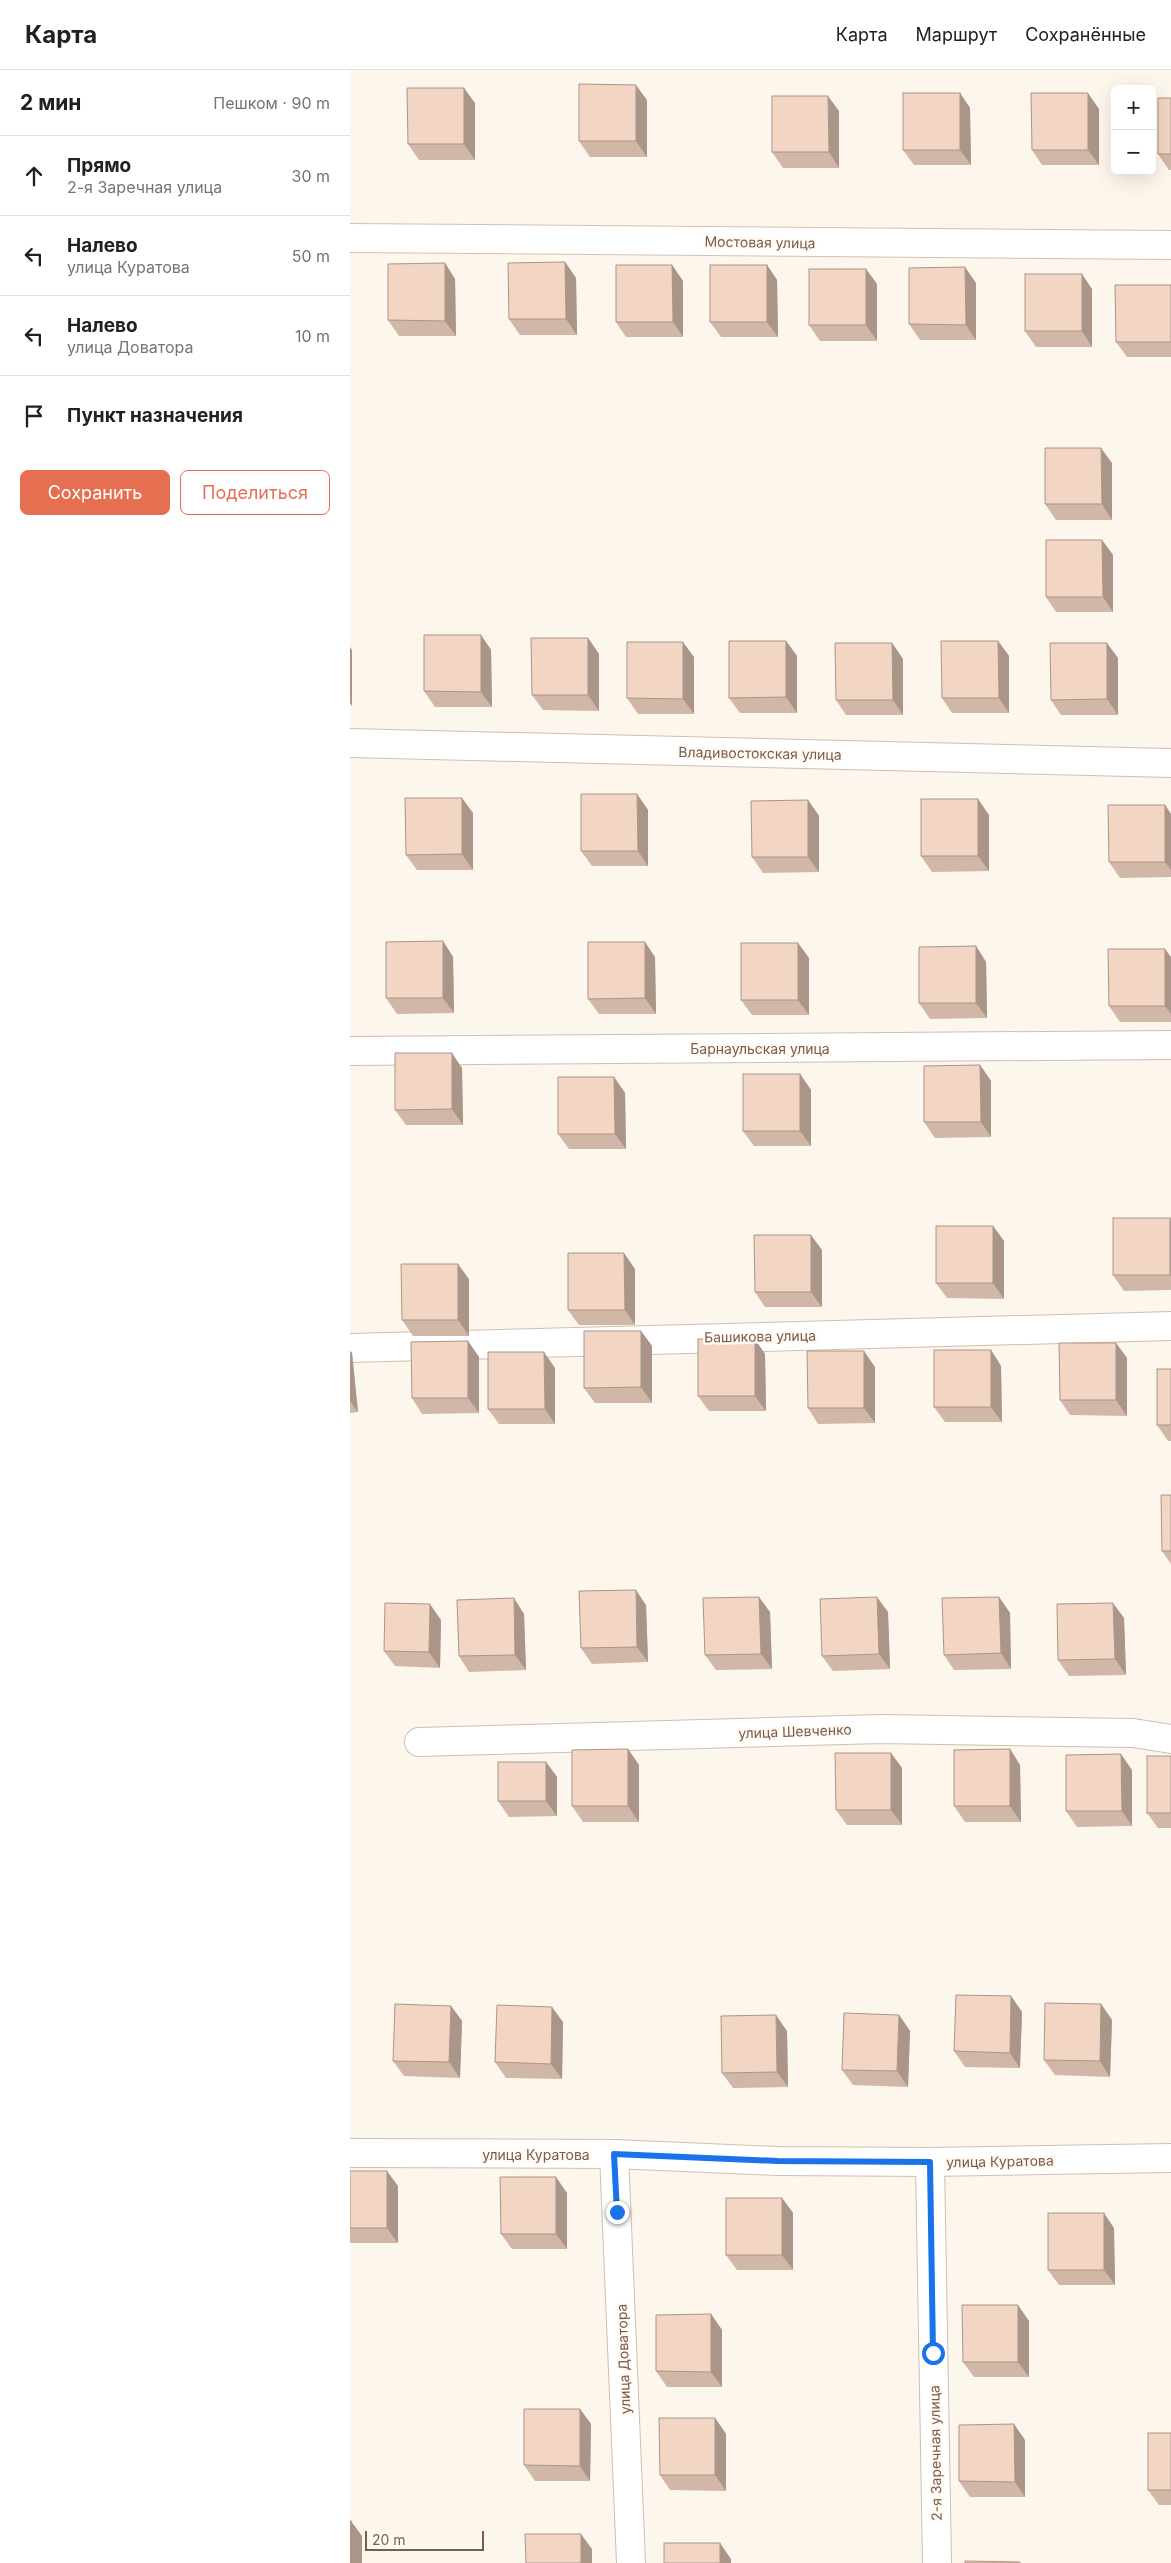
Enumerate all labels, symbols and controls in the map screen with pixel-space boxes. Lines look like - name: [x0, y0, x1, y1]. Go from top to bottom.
- text: Карта: [25, 20, 97, 49]
- text: Карта: [836, 24, 888, 45]
- text: Маршрут: [916, 24, 997, 45]
- text: Сохранённые: [1025, 24, 1146, 45]
- map controls: [1111, 85, 1156, 175]
- button: +: [1111, 85, 1156, 130]
- text: 2 мин: [20, 90, 81, 115]
- text: Пешком · 90 m: [213, 93, 330, 113]
- button: −: [1111, 130, 1156, 175]
- text: Прямо: [67, 154, 131, 177]
- icon: ahead: [20, 162, 48, 190]
- text: 30 m: [292, 166, 330, 186]
- text: 2-я Заречная улица: [67, 177, 222, 197]
- street label: Мостовая улица: [704, 233, 816, 251]
- text: Налево: [67, 234, 138, 257]
- icon: left: [20, 242, 48, 270]
- text: 50 m: [292, 246, 330, 266]
- text: улица Куратова: [67, 257, 190, 277]
- text: Налево: [67, 314, 138, 337]
- icon: left: [20, 322, 48, 350]
- text: 10 m: [295, 326, 330, 346]
- text: улица Доватора: [67, 337, 193, 357]
- icon: arrive: [20, 402, 48, 430]
- text: Пункт назначения: [67, 404, 243, 427]
- button: Сохранить: [20, 470, 170, 515]
- button: Поделиться: [180, 470, 330, 515]
- street label: Владивостокская улица: [678, 743, 842, 763]
- street label: Барнаульская улица: [690, 1040, 830, 1057]
- street label: Башикова улица: [704, 1327, 816, 1345]
- street label: улица Шевченко: [738, 1721, 852, 1741]
- street label: улица Куратова: [482, 2146, 590, 2163]
- street label: улица Куратова: [946, 2152, 1054, 2170]
- route end: [606, 2201, 629, 2224]
- street label: улица Доватора: [613, 2303, 633, 2415]
- route start: [922, 2342, 945, 2365]
- street label: 2-я Заречная улица: [925, 2385, 945, 2521]
- scale bar: [365, 2528, 484, 2551]
- text: 20 m: [372, 2531, 406, 2548]

